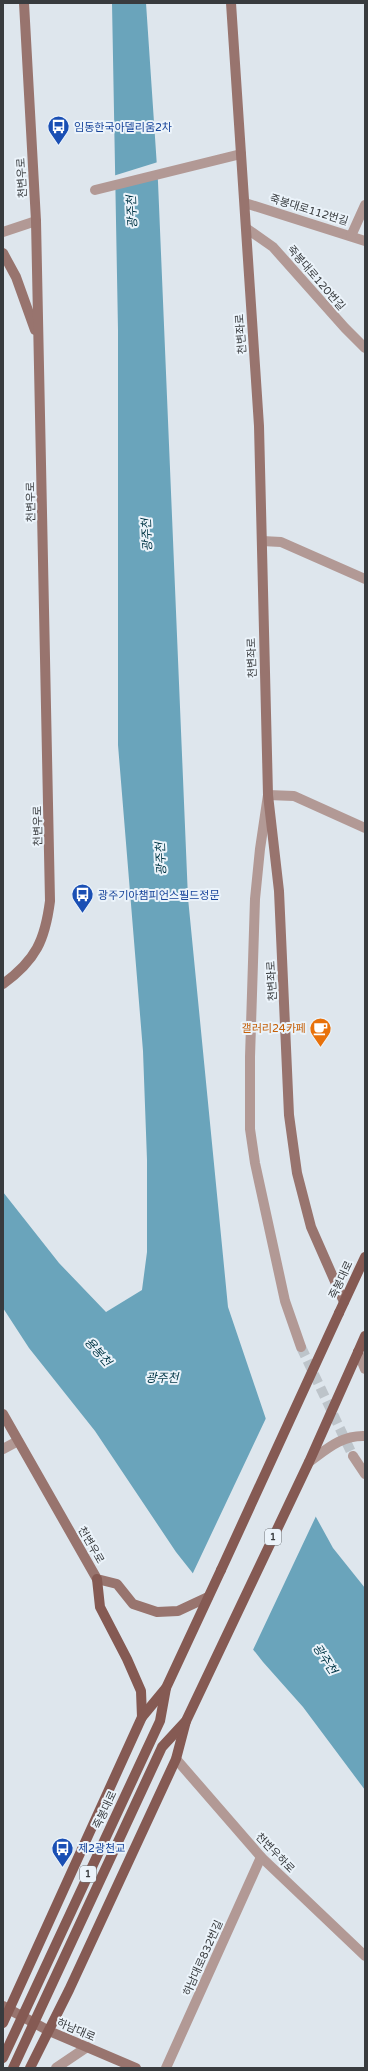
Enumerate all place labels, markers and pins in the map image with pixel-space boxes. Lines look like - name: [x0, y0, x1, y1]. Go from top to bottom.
- bus stop icon: 임동한국아델리움2차: [46, 114, 72, 147]
- place label: 임동한국아델리움2차: [74, 121, 172, 134]
- bus stop icon: 광주기아챔피언스필드정문: [70, 882, 96, 915]
- place label: 광주기아챔피언스필드정문: [98, 889, 219, 902]
- cafe icon: 갤러리24카페: [308, 1015, 334, 1048]
- place label: 갤러리24카페: [242, 1022, 306, 1035]
- bus stop icon: 제2광천교: [50, 1835, 76, 1868]
- place label: 제2광천교: [78, 1842, 125, 1855]

